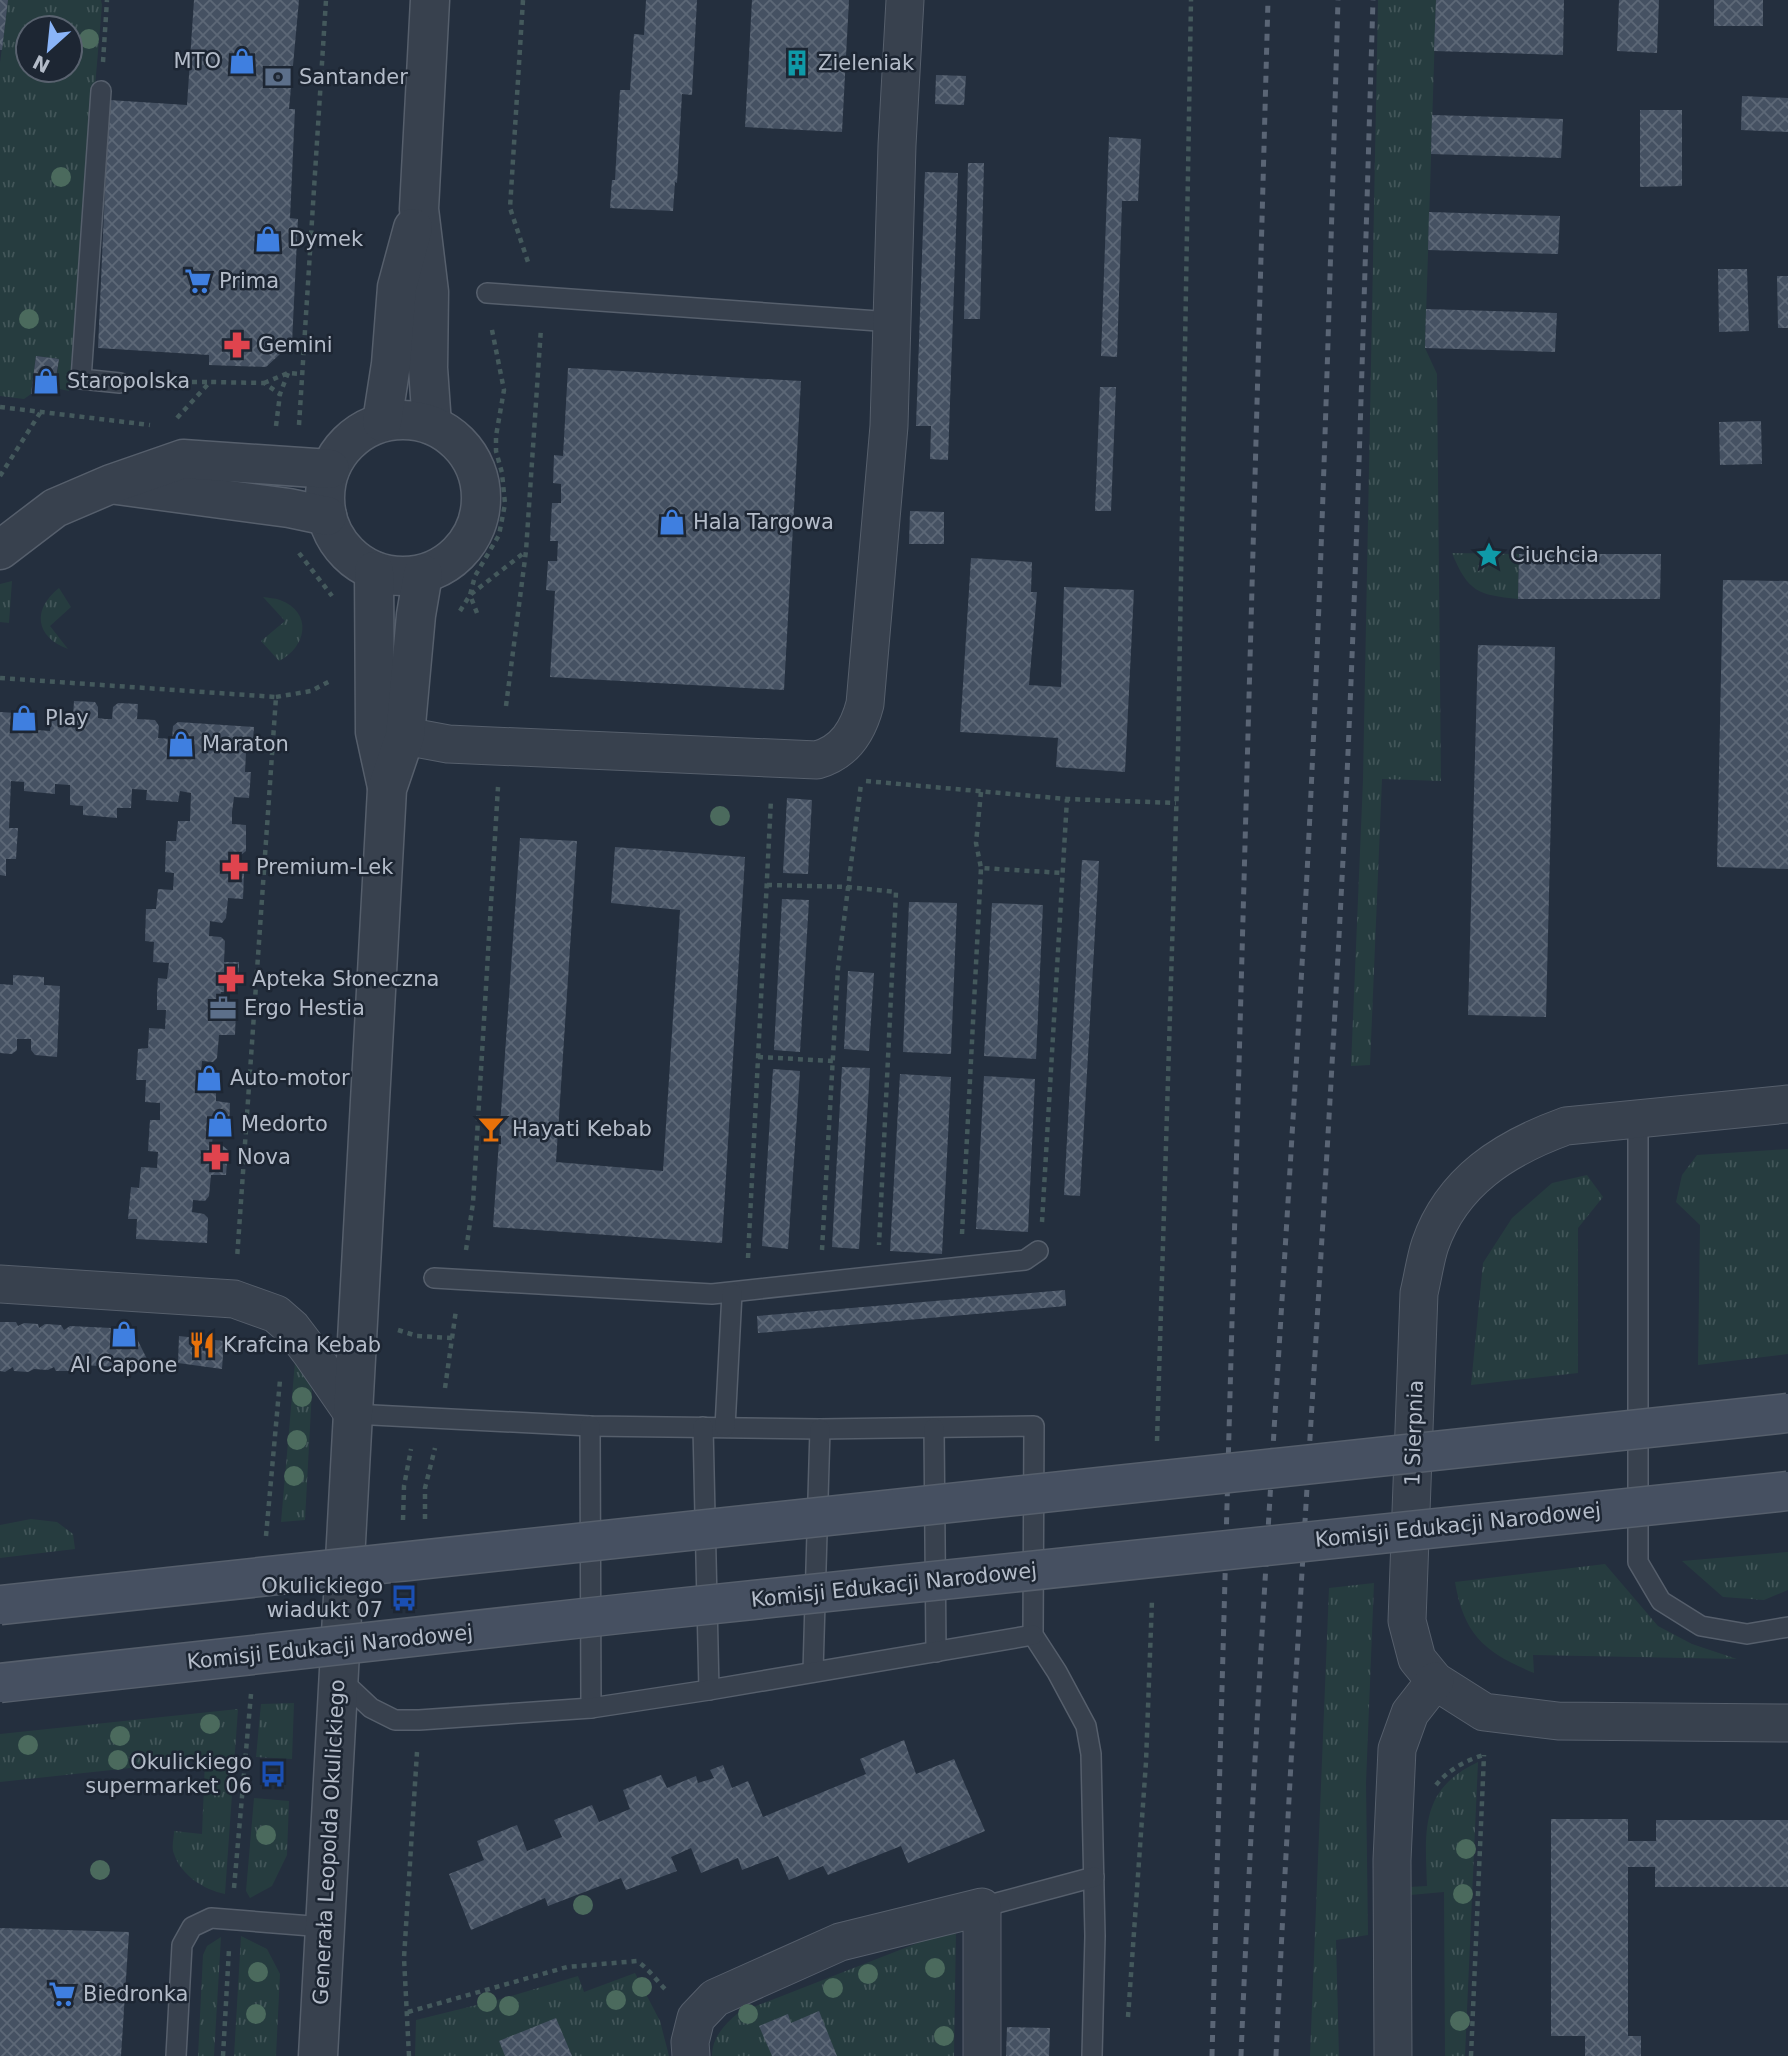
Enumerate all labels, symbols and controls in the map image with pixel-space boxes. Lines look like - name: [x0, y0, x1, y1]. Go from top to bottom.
- north arrow: [14, 14, 84, 84]
- shop icon: MTO: [227, 46, 257, 76]
- building icon: Zieleniak: [782, 48, 812, 78]
- place label: MTO: [174, 49, 221, 73]
- text: N: [29, 51, 53, 78]
- place label: Zieleniak: [818, 51, 915, 75]
- bank icon: Santander: [263, 62, 293, 92]
- place label: Santander: [299, 65, 408, 89]
- shop icon: Dymek: [253, 224, 283, 254]
- place label: Dymek: [289, 227, 364, 251]
- supermarket icon: Prima: [183, 266, 213, 296]
- place label: Prima: [219, 269, 279, 293]
- pharmacy icon: Gemini: [222, 330, 252, 360]
- place label: Gemini: [258, 333, 333, 357]
- shop icon: Staropolska: [31, 366, 61, 396]
- place label: Staropolska: [67, 369, 190, 393]
- shop icon: Hala Targowa: [657, 507, 687, 537]
- place label: Hala Targowa: [693, 510, 834, 534]
- place icon: Ciuchcia: [1474, 540, 1504, 570]
- place label: Ciuchcia: [1510, 543, 1599, 567]
- shop icon: Play: [9, 703, 39, 733]
- place label: Play: [45, 706, 89, 730]
- shop icon: Maraton: [166, 729, 196, 759]
- place label: Maraton: [202, 732, 289, 756]
- pharmacy icon: Premium-Lek: [220, 852, 250, 882]
- place label: Premium-Lek: [256, 855, 394, 879]
- pharmacy icon: Apteka Słoneczna: [216, 964, 246, 994]
- place label: Apteka Słoneczna: [252, 967, 439, 991]
- office icon: Ergo Hestia: [208, 993, 238, 1023]
- place label: Ergo Hestia: [244, 996, 365, 1020]
- shop icon: Auto-motor: [194, 1063, 224, 1093]
- place label: Auto-motor: [230, 1066, 350, 1090]
- shop icon: Medorto: [205, 1109, 235, 1139]
- place label: Medorto: [241, 1112, 328, 1136]
- bar icon: Hayati Kebab: [476, 1114, 506, 1144]
- place label: Hayati Kebab: [512, 1117, 652, 1141]
- pharmacy icon: Nova: [201, 1142, 231, 1172]
- place label: Nova: [237, 1145, 291, 1169]
- shop icon: Al Capone: [109, 1319, 139, 1349]
- restaurant icon: Krafcina Kebab: [187, 1330, 217, 1360]
- place label: Krafcina Kebab: [223, 1333, 381, 1357]
- place label: Al Capone: [71, 1353, 177, 1377]
- street label: 1 Sierpnia: [1400, 1380, 1428, 1486]
- street label: Komisji Edukacji Narodowej: [1314, 1498, 1602, 1552]
- street label: Komisji Edukacji Narodowej: [750, 1558, 1038, 1612]
- place label: Okulickiego wiadukt 07: [261, 1574, 383, 1622]
- bus stop icon: Okulickiego wiadukt 07: [389, 1583, 419, 1613]
- street label: Komisji Edukacji Narodowej: [186, 1620, 474, 1674]
- street label: Generała Leopolda Okulickiego: [308, 1679, 350, 2005]
- place label: Okulickiego supermarket 06: [85, 1750, 252, 1798]
- bus stop icon: Okulickiego supermarket 06: [258, 1759, 288, 1789]
- supermarket icon: Biedronka: [47, 1979, 77, 2009]
- place label: Biedronka: [83, 1982, 188, 2006]

